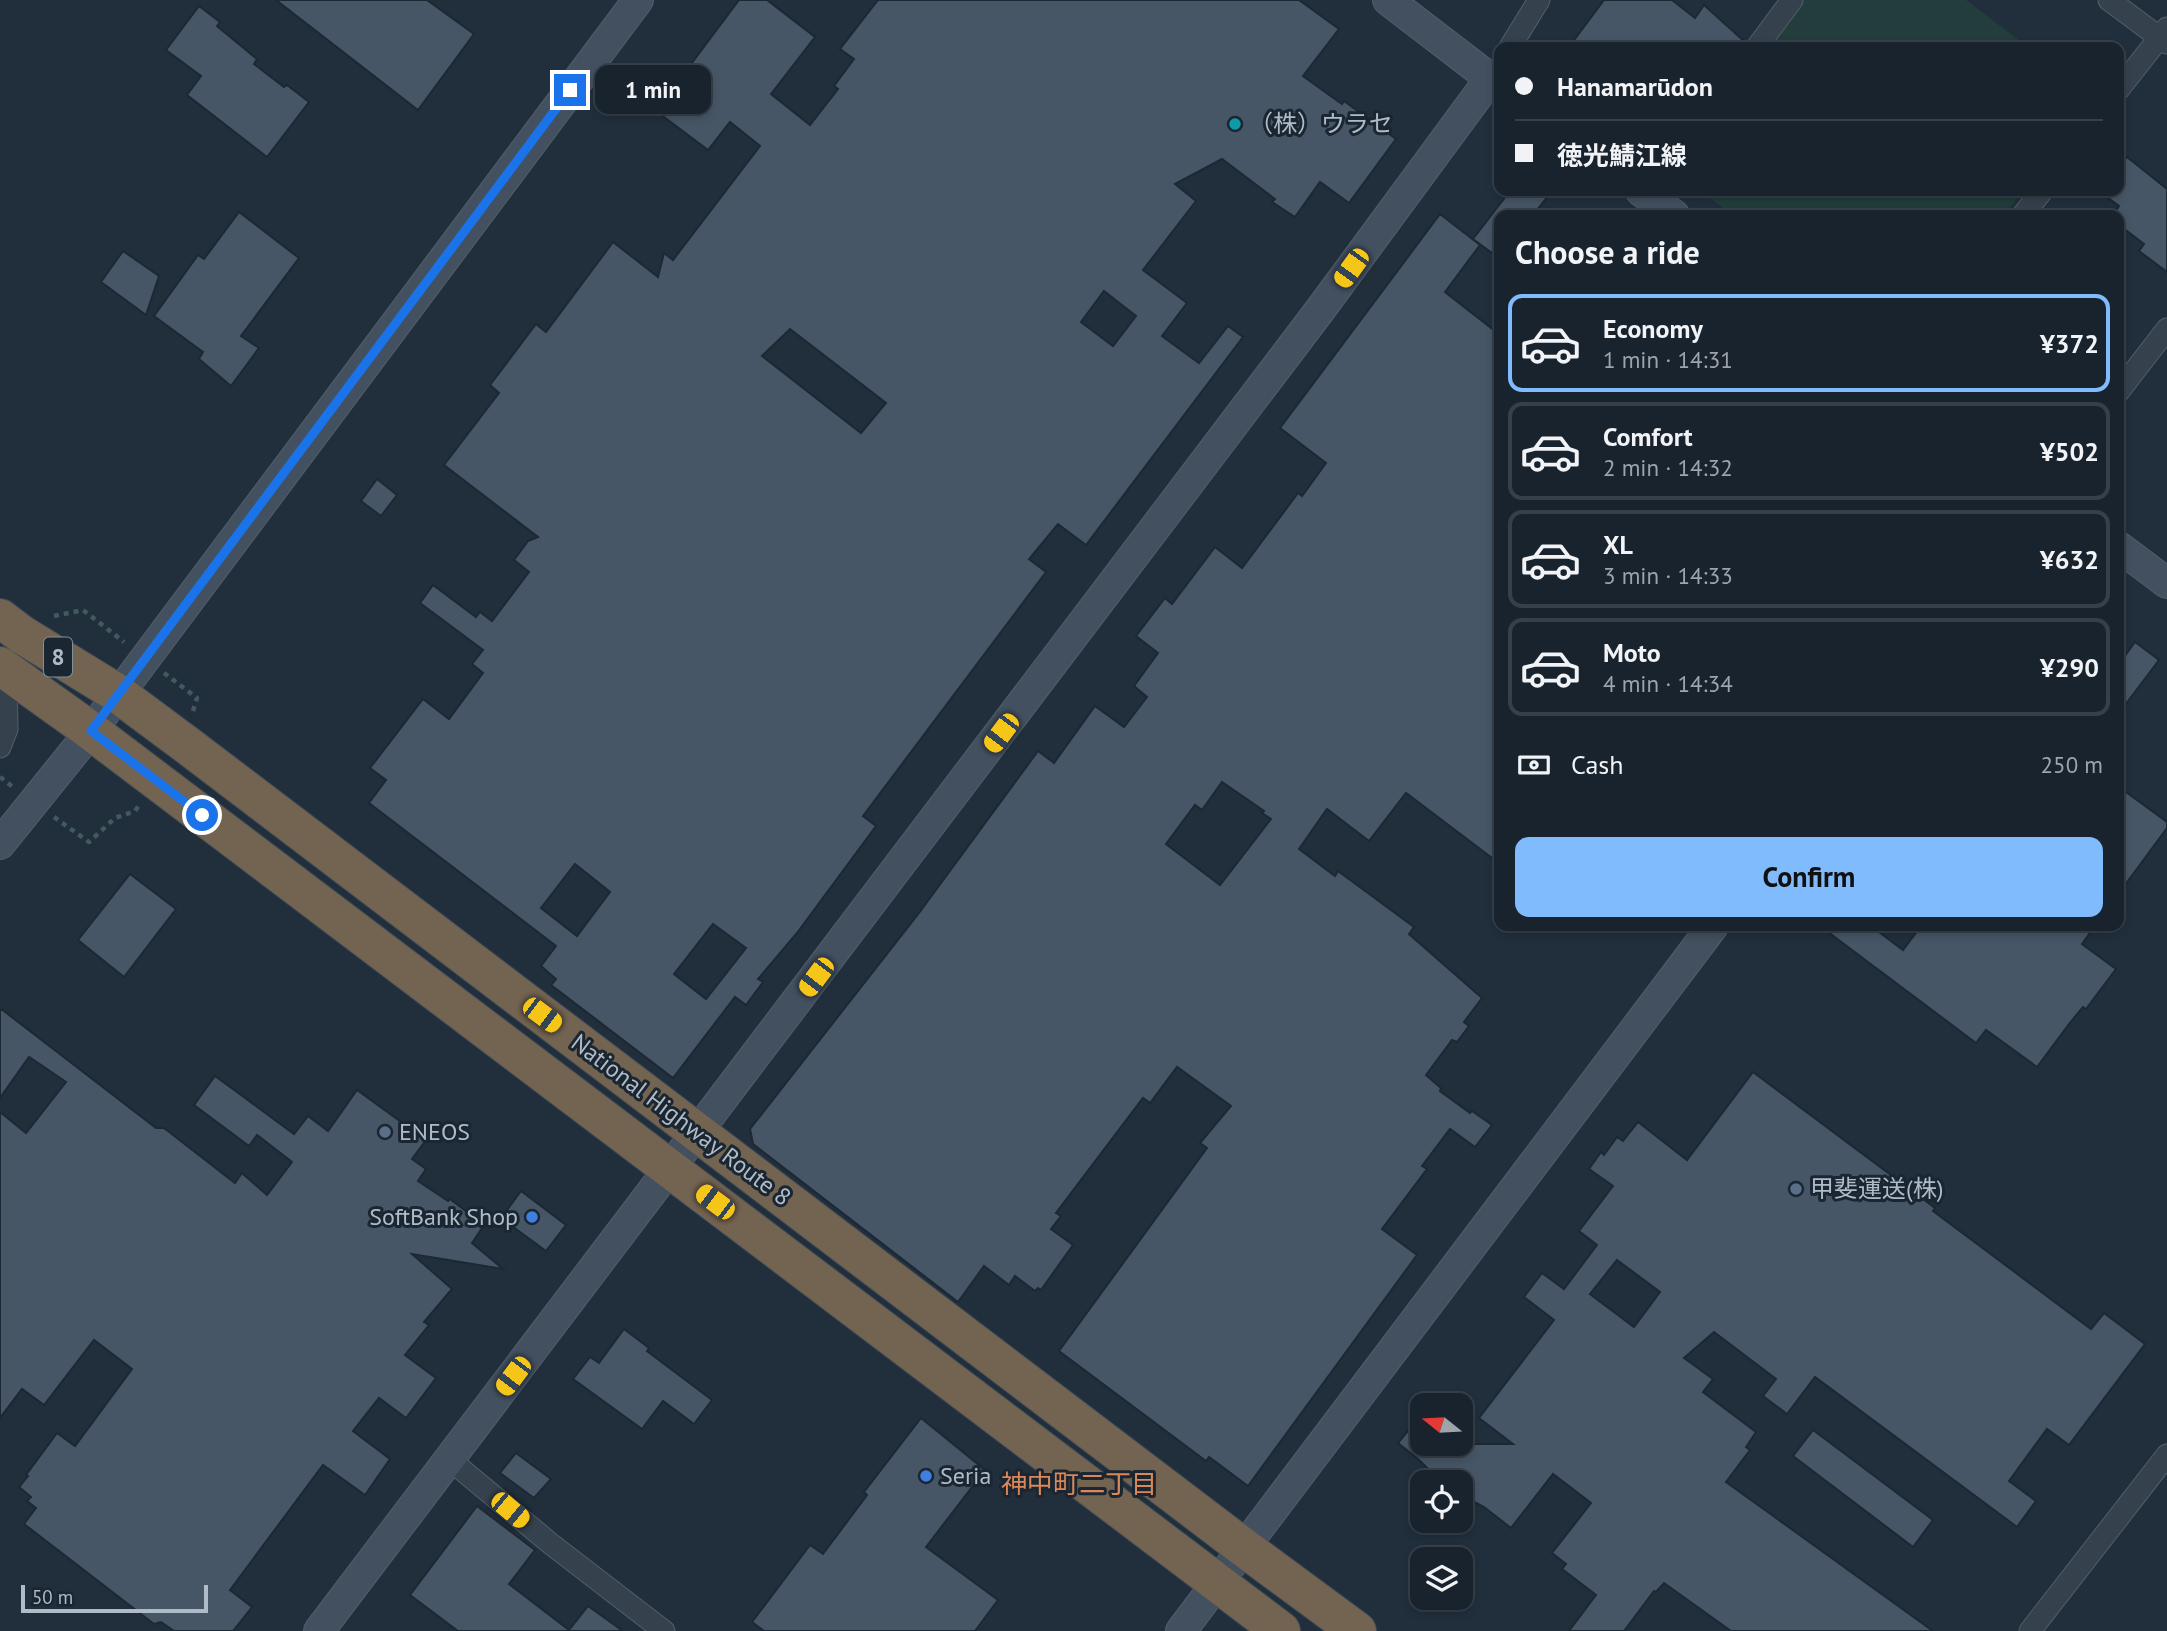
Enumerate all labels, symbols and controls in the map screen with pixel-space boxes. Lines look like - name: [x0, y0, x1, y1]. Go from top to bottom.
- callout: 1 min: [594, 66, 710, 114]
- text: Hanamarūdon: [1557, 70, 1713, 103]
- route end: [554, 74, 586, 106]
- text: 1 min: [625, 75, 681, 104]
- place label: （株）ウラセ: [1249, 108, 1393, 139]
- marker: （株）ウラセ: [1227, 116, 1243, 132]
- text: 徳光鯖江線: [1557, 139, 1687, 172]
- text: Choose a ride: [1515, 231, 1700, 273]
- car: [1331, 245, 1372, 291]
- icon: car: [1519, 312, 1582, 375]
- text: Economy: [1603, 312, 1703, 345]
- text: ¥372: [2040, 327, 2099, 360]
- text: 1 min · 14:31: [1603, 345, 1733, 374]
- icon: car: [1519, 420, 1582, 483]
- text: Comfort: [1603, 420, 1693, 453]
- text: ¥502: [2040, 435, 2099, 468]
- text: 2 min · 14:32: [1603, 453, 1733, 482]
- icon: car: [1519, 528, 1582, 591]
- text: XL: [1603, 528, 1633, 561]
- text: ¥632: [2040, 543, 2099, 576]
- text: 3 min · 14:33: [1603, 561, 1733, 590]
- icon: car: [1519, 636, 1582, 699]
- text: Moto: [1603, 636, 1661, 669]
- road number: 8: [44, 638, 72, 677]
- text: ¥290: [2040, 651, 2099, 684]
- text: 4 min · 14:34: [1603, 669, 1733, 698]
- car: [980, 710, 1023, 756]
- icon: cash: [1515, 746, 1553, 784]
- text: Cash: [1571, 748, 1623, 781]
- text: 250 m: [2041, 750, 2103, 779]
- route start: [186, 799, 218, 831]
- button: Confirm: [1515, 837, 2103, 917]
- car: [795, 954, 838, 1000]
- car: [519, 994, 566, 1036]
- street label: National Highway Route 8: [565, 1027, 797, 1212]
- place label: ENEOS: [399, 1116, 470, 1147]
- marker: ENEOS: [377, 1124, 393, 1140]
- place label: 甲斐運送(株): [1810, 1173, 1943, 1204]
- car: [692, 1181, 739, 1223]
- marker: 甲斐運送(株): [1788, 1181, 1804, 1197]
- place label: SoftBank Shop: [369, 1201, 518, 1232]
- marker: SoftBank Shop: [524, 1209, 540, 1225]
- car: [492, 1353, 535, 1399]
- north arrow: [1410, 1393, 1474, 1456]
- map controls: [1410, 1393, 1473, 1610]
- place label: Seria: [940, 1460, 991, 1491]
- district label: 神中町二丁目: [1001, 1467, 1157, 1500]
- marker: Seria: [918, 1468, 934, 1484]
- button: locate: [1410, 1470, 1473, 1533]
- car: [488, 1488, 533, 1532]
- button: layers: [1410, 1547, 1473, 1610]
- scale bar: [21, 1582, 208, 1614]
- text: 50 m: [32, 1585, 73, 1609]

